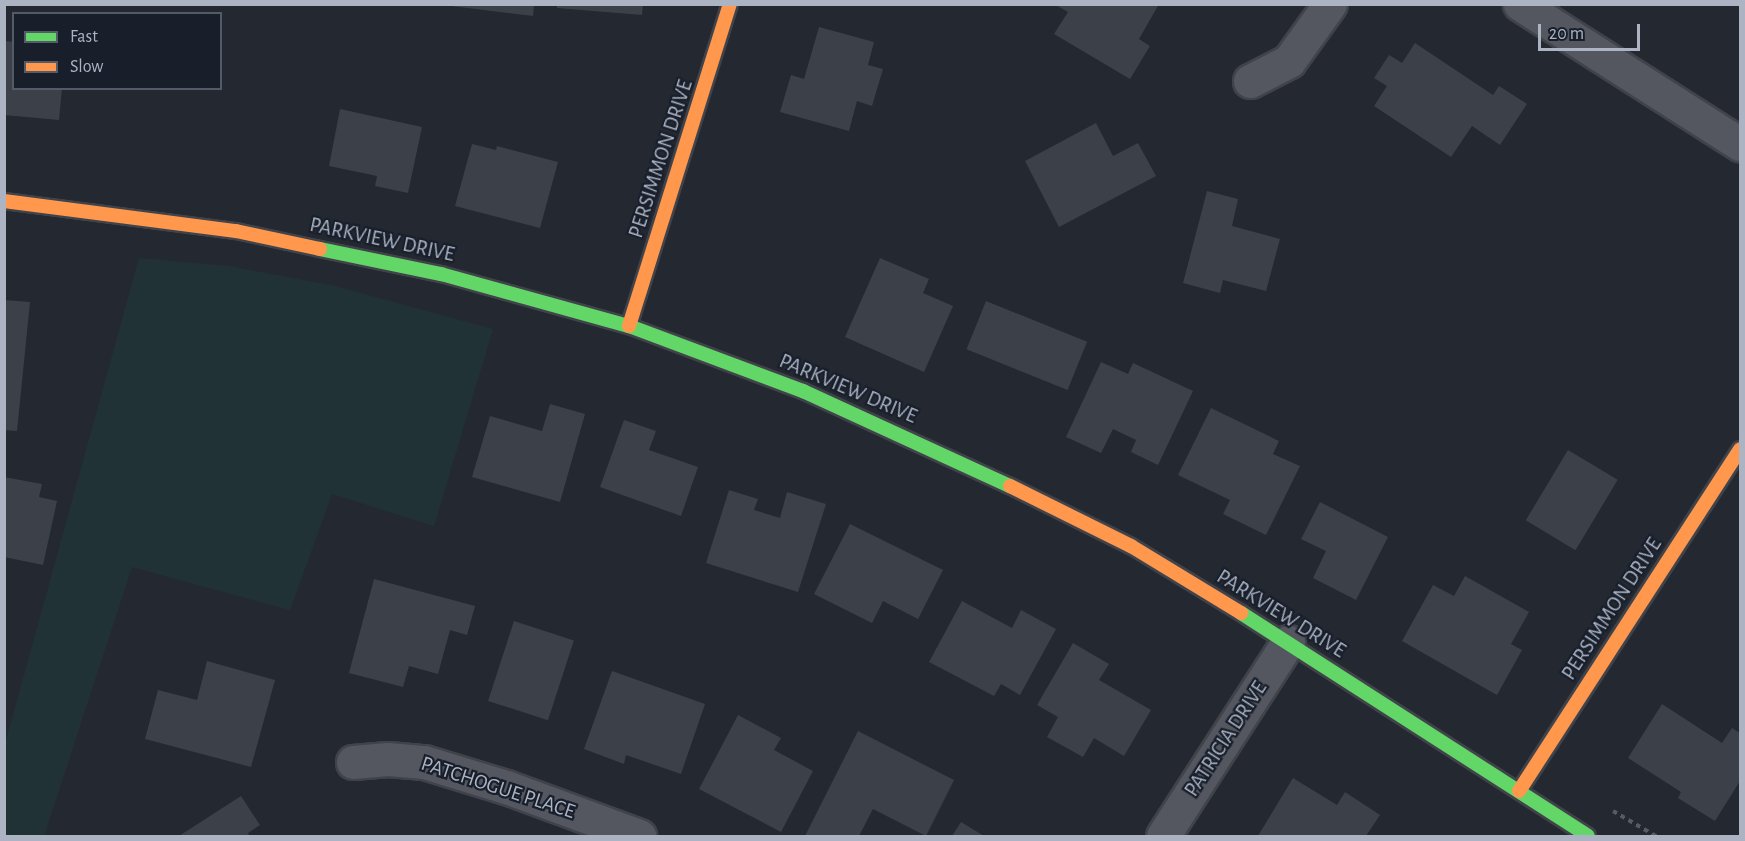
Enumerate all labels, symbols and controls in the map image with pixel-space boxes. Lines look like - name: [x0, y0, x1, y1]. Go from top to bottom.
- legend: [12, 12, 222, 90]
- scale bar: [1541, 12, 1643, 50]
- text: 20 m: [1549, 25, 1584, 43]
- text: Fast: [70, 28, 98, 46]
- text: Slow: [70, 58, 103, 76]
- street label: PERSIMMON DRIVE: [624, 77, 698, 241]
- street label: PARKVIEW DRIVE: [307, 212, 457, 268]
- street label: PARKVIEW DRIVE: [775, 349, 921, 429]
- street label: PERSIMMON DRIVE: [1557, 533, 1667, 685]
- street label: PARKVIEW DRIVE: [1212, 564, 1350, 664]
- street label: PATRICIA DRIVE: [1179, 677, 1273, 801]
- street label: PATCHOGUE PLACE: [418, 751, 578, 825]

